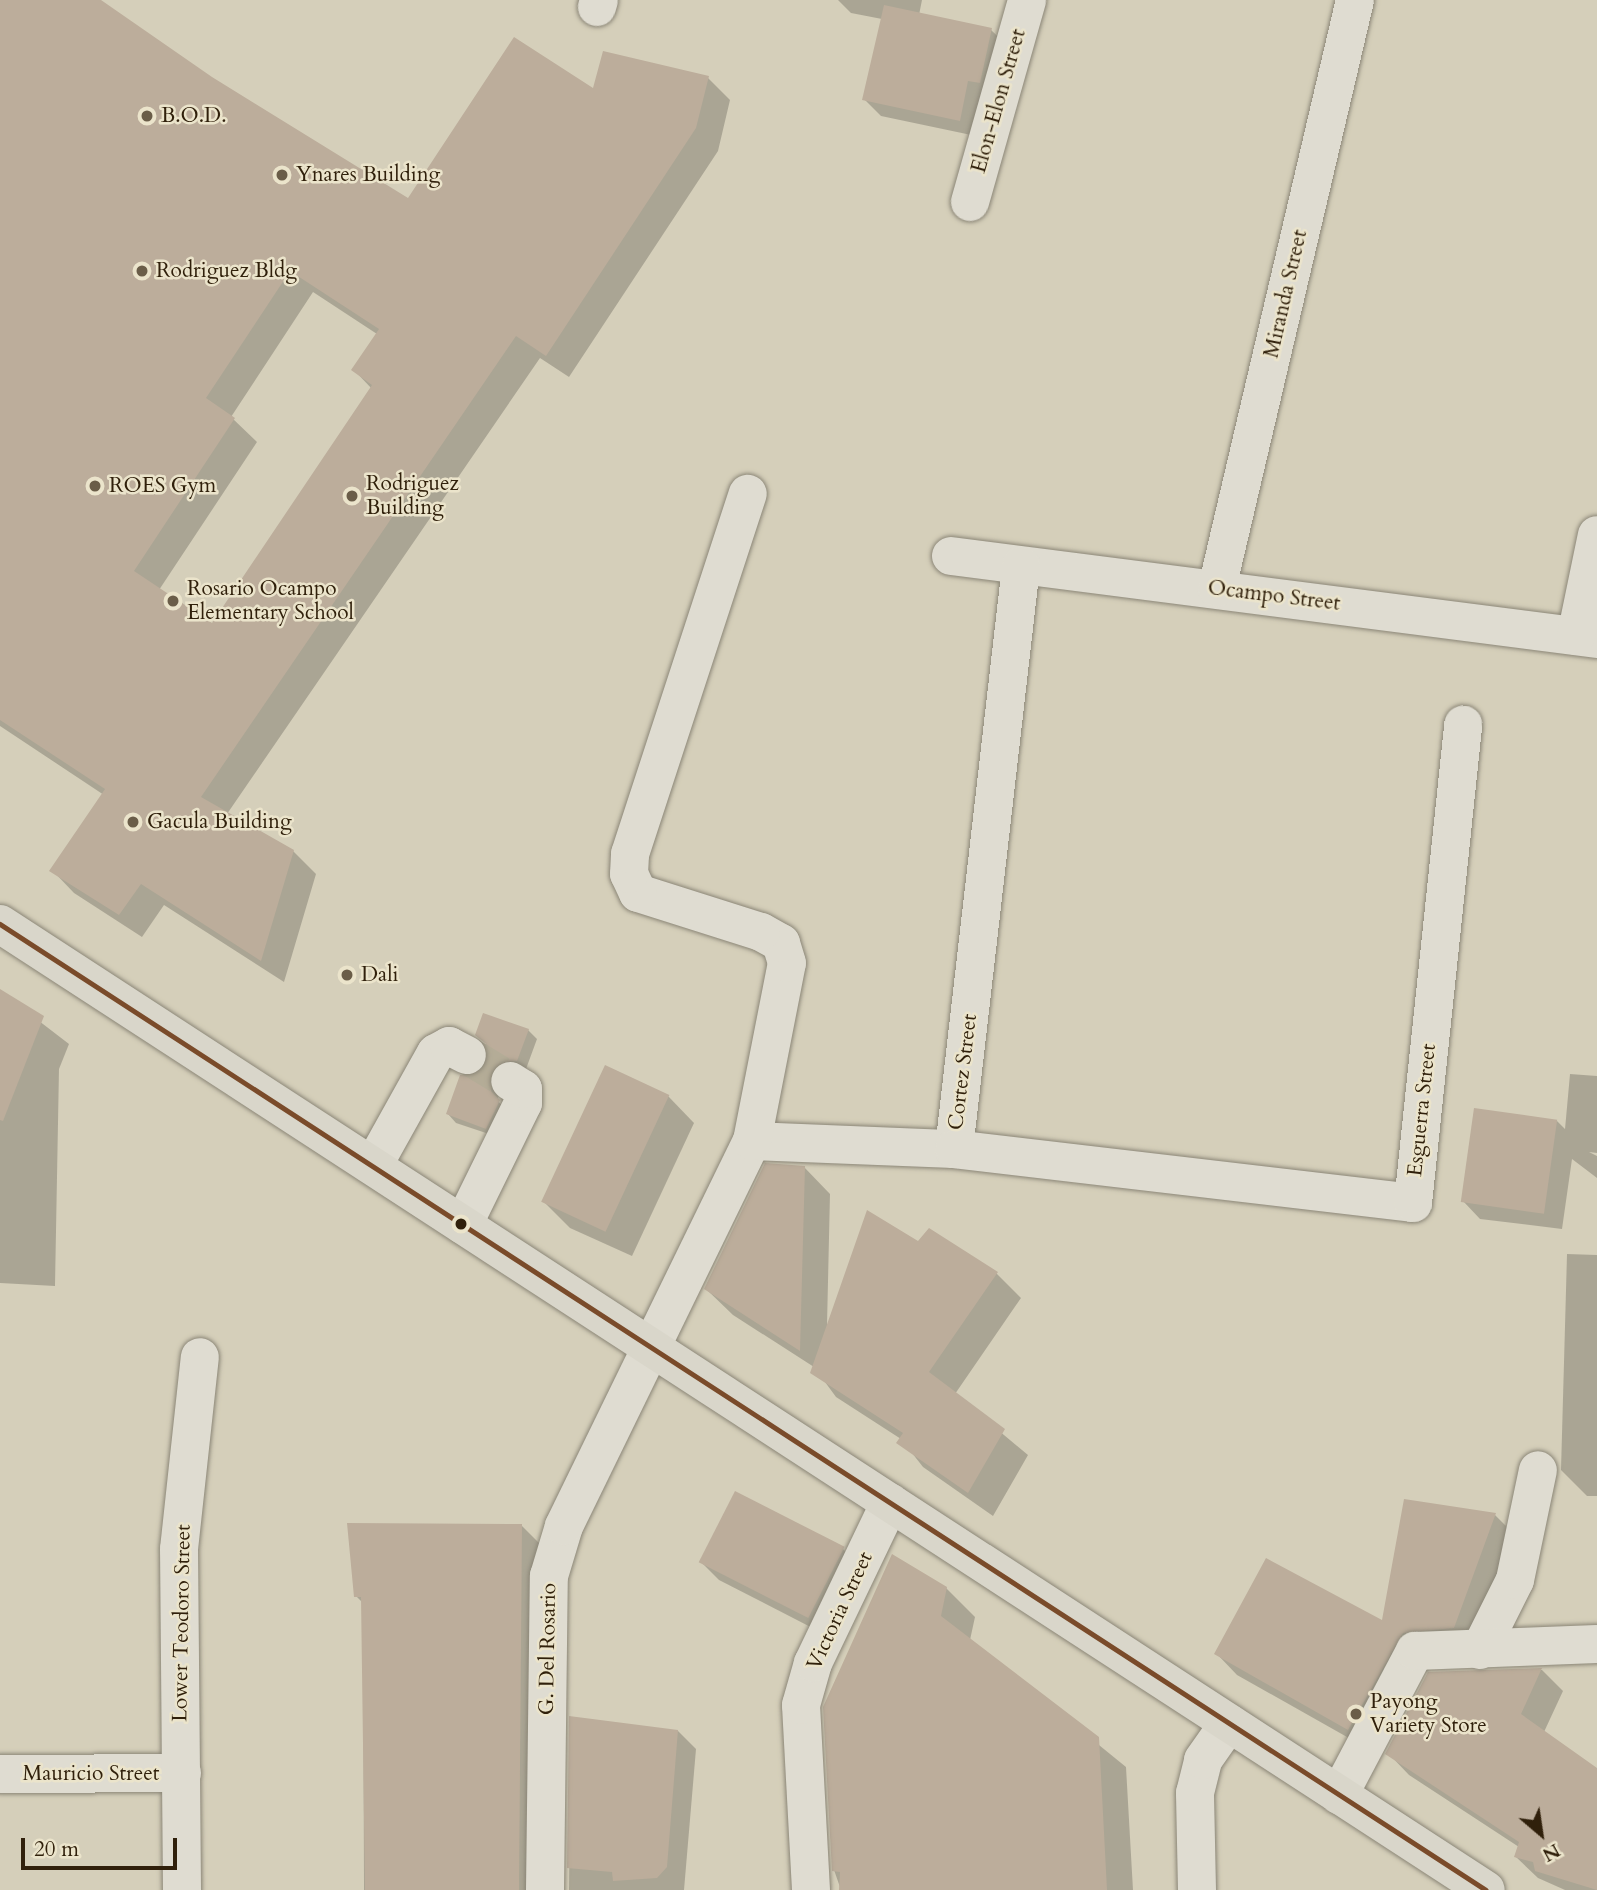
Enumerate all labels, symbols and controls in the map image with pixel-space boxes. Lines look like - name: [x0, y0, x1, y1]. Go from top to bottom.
- street label: Elon-Elon Street: [966, 26, 1032, 176]
- place label: B.O.D.: [161, 103, 226, 129]
- marker: B.O.D.: [139, 108, 155, 124]
- place label: Ynares Building: [296, 162, 440, 188]
- marker: Ynares Building: [274, 167, 290, 183]
- street label: Miranda Street: [1259, 227, 1313, 361]
- place label: Rodriguez Bldg: [156, 258, 297, 284]
- marker: Rodriguez Bldg: [134, 263, 150, 279]
- place label: Rodriguez Building: [366, 471, 459, 521]
- place label: ROES Gym: [109, 473, 216, 499]
- marker: ROES Gym: [87, 478, 103, 494]
- marker: Rodriguez Building: [344, 488, 360, 504]
- street label: Ocampo Street: [1206, 575, 1342, 617]
- place label: Rosario Ocampo Elementary School: [187, 576, 354, 626]
- marker: Rosario Ocampo Elementary School: [165, 593, 181, 609]
- place label: Gacula Building: [147, 809, 292, 835]
- marker: Gacula Building: [125, 814, 141, 830]
- place label: Dali: [361, 962, 398, 988]
- marker: Dali: [339, 967, 355, 983]
- street label: Cortez Street: [943, 1013, 983, 1131]
- street label: Esguerra Street: [1402, 1042, 1442, 1178]
- unlabelled marker: [454, 1217, 468, 1231]
- street label: Lower Teodoro Street: [168, 1524, 196, 1722]
- street label: Victoria Street: [802, 1548, 878, 1674]
- street label: G. Del Rosario: [534, 1583, 562, 1715]
- place label: Payong Variety Store: [1370, 1689, 1487, 1739]
- marker: Payong Variety Store: [1348, 1706, 1364, 1722]
- street label: Mauricio Street: [23, 1761, 159, 1787]
- north arrow: [1506, 1799, 1576, 1869]
- scale bar: [24, 1824, 180, 1868]
- text: 20 m: [34, 1835, 79, 1864]
- text: N: [1538, 1837, 1565, 1868]

